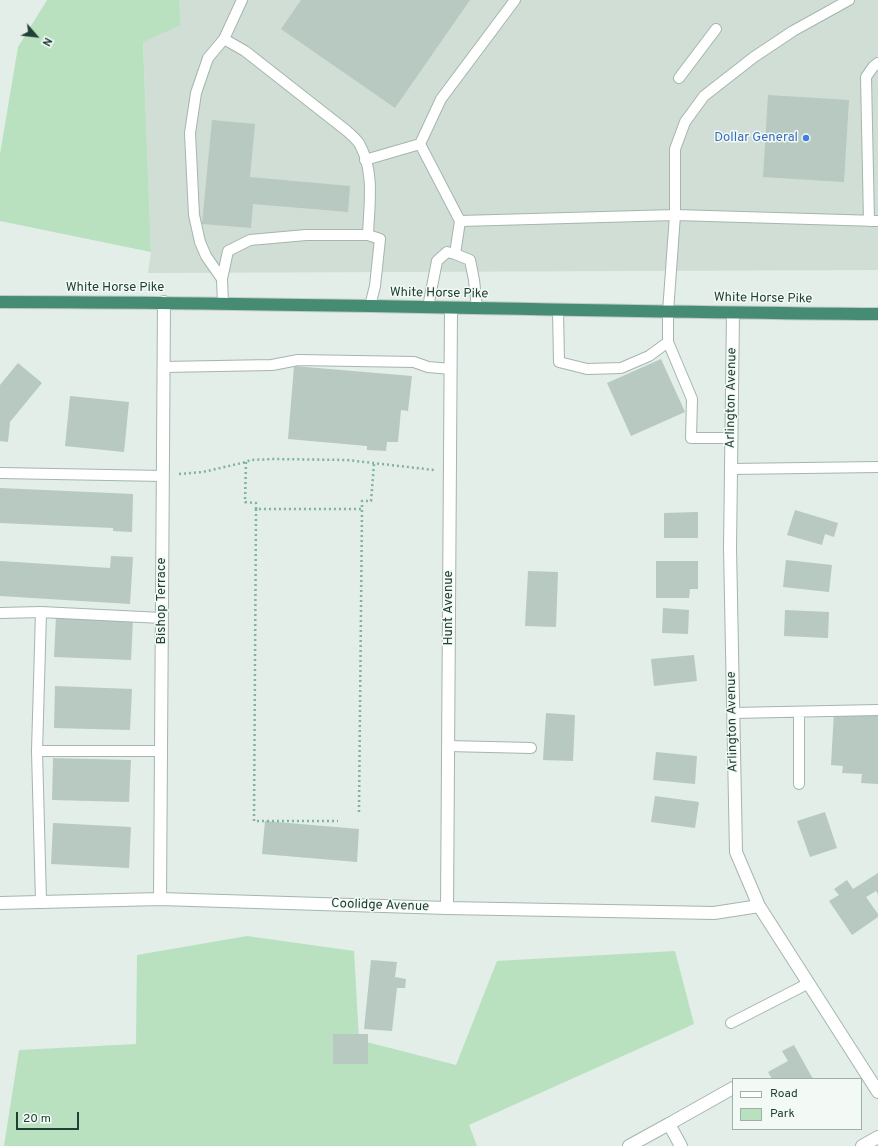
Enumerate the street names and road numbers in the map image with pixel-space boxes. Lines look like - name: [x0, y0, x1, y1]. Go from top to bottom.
- street label: White Horse Pike: [66, 280, 164, 296]
- street label: White Horse Pike: [390, 285, 488, 303]
- street label: White Horse Pike: [714, 290, 812, 308]
- street label: Arlington Avenue: [723, 347, 741, 449]
- street label: Bishop Terrace: [154, 558, 170, 644]
- street label: Hunt Avenue: [441, 570, 457, 646]
- street label: Arlington Avenue: [724, 671, 742, 773]
- street label: Coolidge Avenue: [331, 896, 429, 916]

